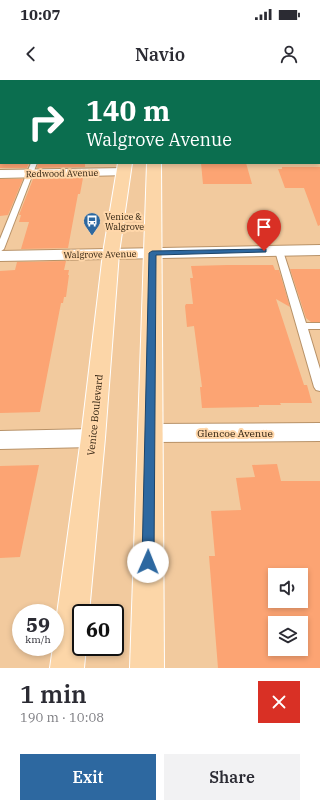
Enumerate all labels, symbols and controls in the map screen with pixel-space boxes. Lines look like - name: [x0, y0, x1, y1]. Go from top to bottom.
- text: 10:07: [20, 5, 61, 24]
- icon: back: [20, 43, 42, 65]
- text: Navio: [135, 43, 185, 66]
- icon: person: [278, 43, 300, 65]
- text: 140 m: [86, 92, 170, 129]
- icon: right: [20, 96, 72, 148]
- text: Walgrove Avenue: [86, 128, 232, 151]
- street label: Redwood Avenue: [26, 167, 99, 179]
- pin: [247, 210, 281, 251]
- bus stop icon: Venice & Walgrove: [82, 211, 102, 236]
- place label: Venice & Walgrove: [105, 211, 144, 232]
- icon: arrive: [253, 216, 275, 238]
- street label: Walgrove Avenue: [63, 248, 137, 260]
- street label: Venice Boulevard: [84, 374, 106, 456]
- street label: Glencoe Avenue: [197, 427, 273, 440]
- position arrow: [127, 541, 169, 583]
- map controls: [268, 568, 308, 656]
- button: sound: [268, 568, 308, 608]
- speed limit sign: 60: [72, 604, 124, 656]
- text: 59: [26, 611, 50, 638]
- button: layers: [268, 616, 308, 656]
- text: km/h: [25, 633, 51, 646]
- text: 1 min: [20, 678, 87, 710]
- button: close: [258, 681, 300, 723]
- text: 190 m · 10:08: [20, 709, 104, 726]
- button: Exit: [20, 754, 156, 800]
- button: Share: [164, 754, 300, 800]

